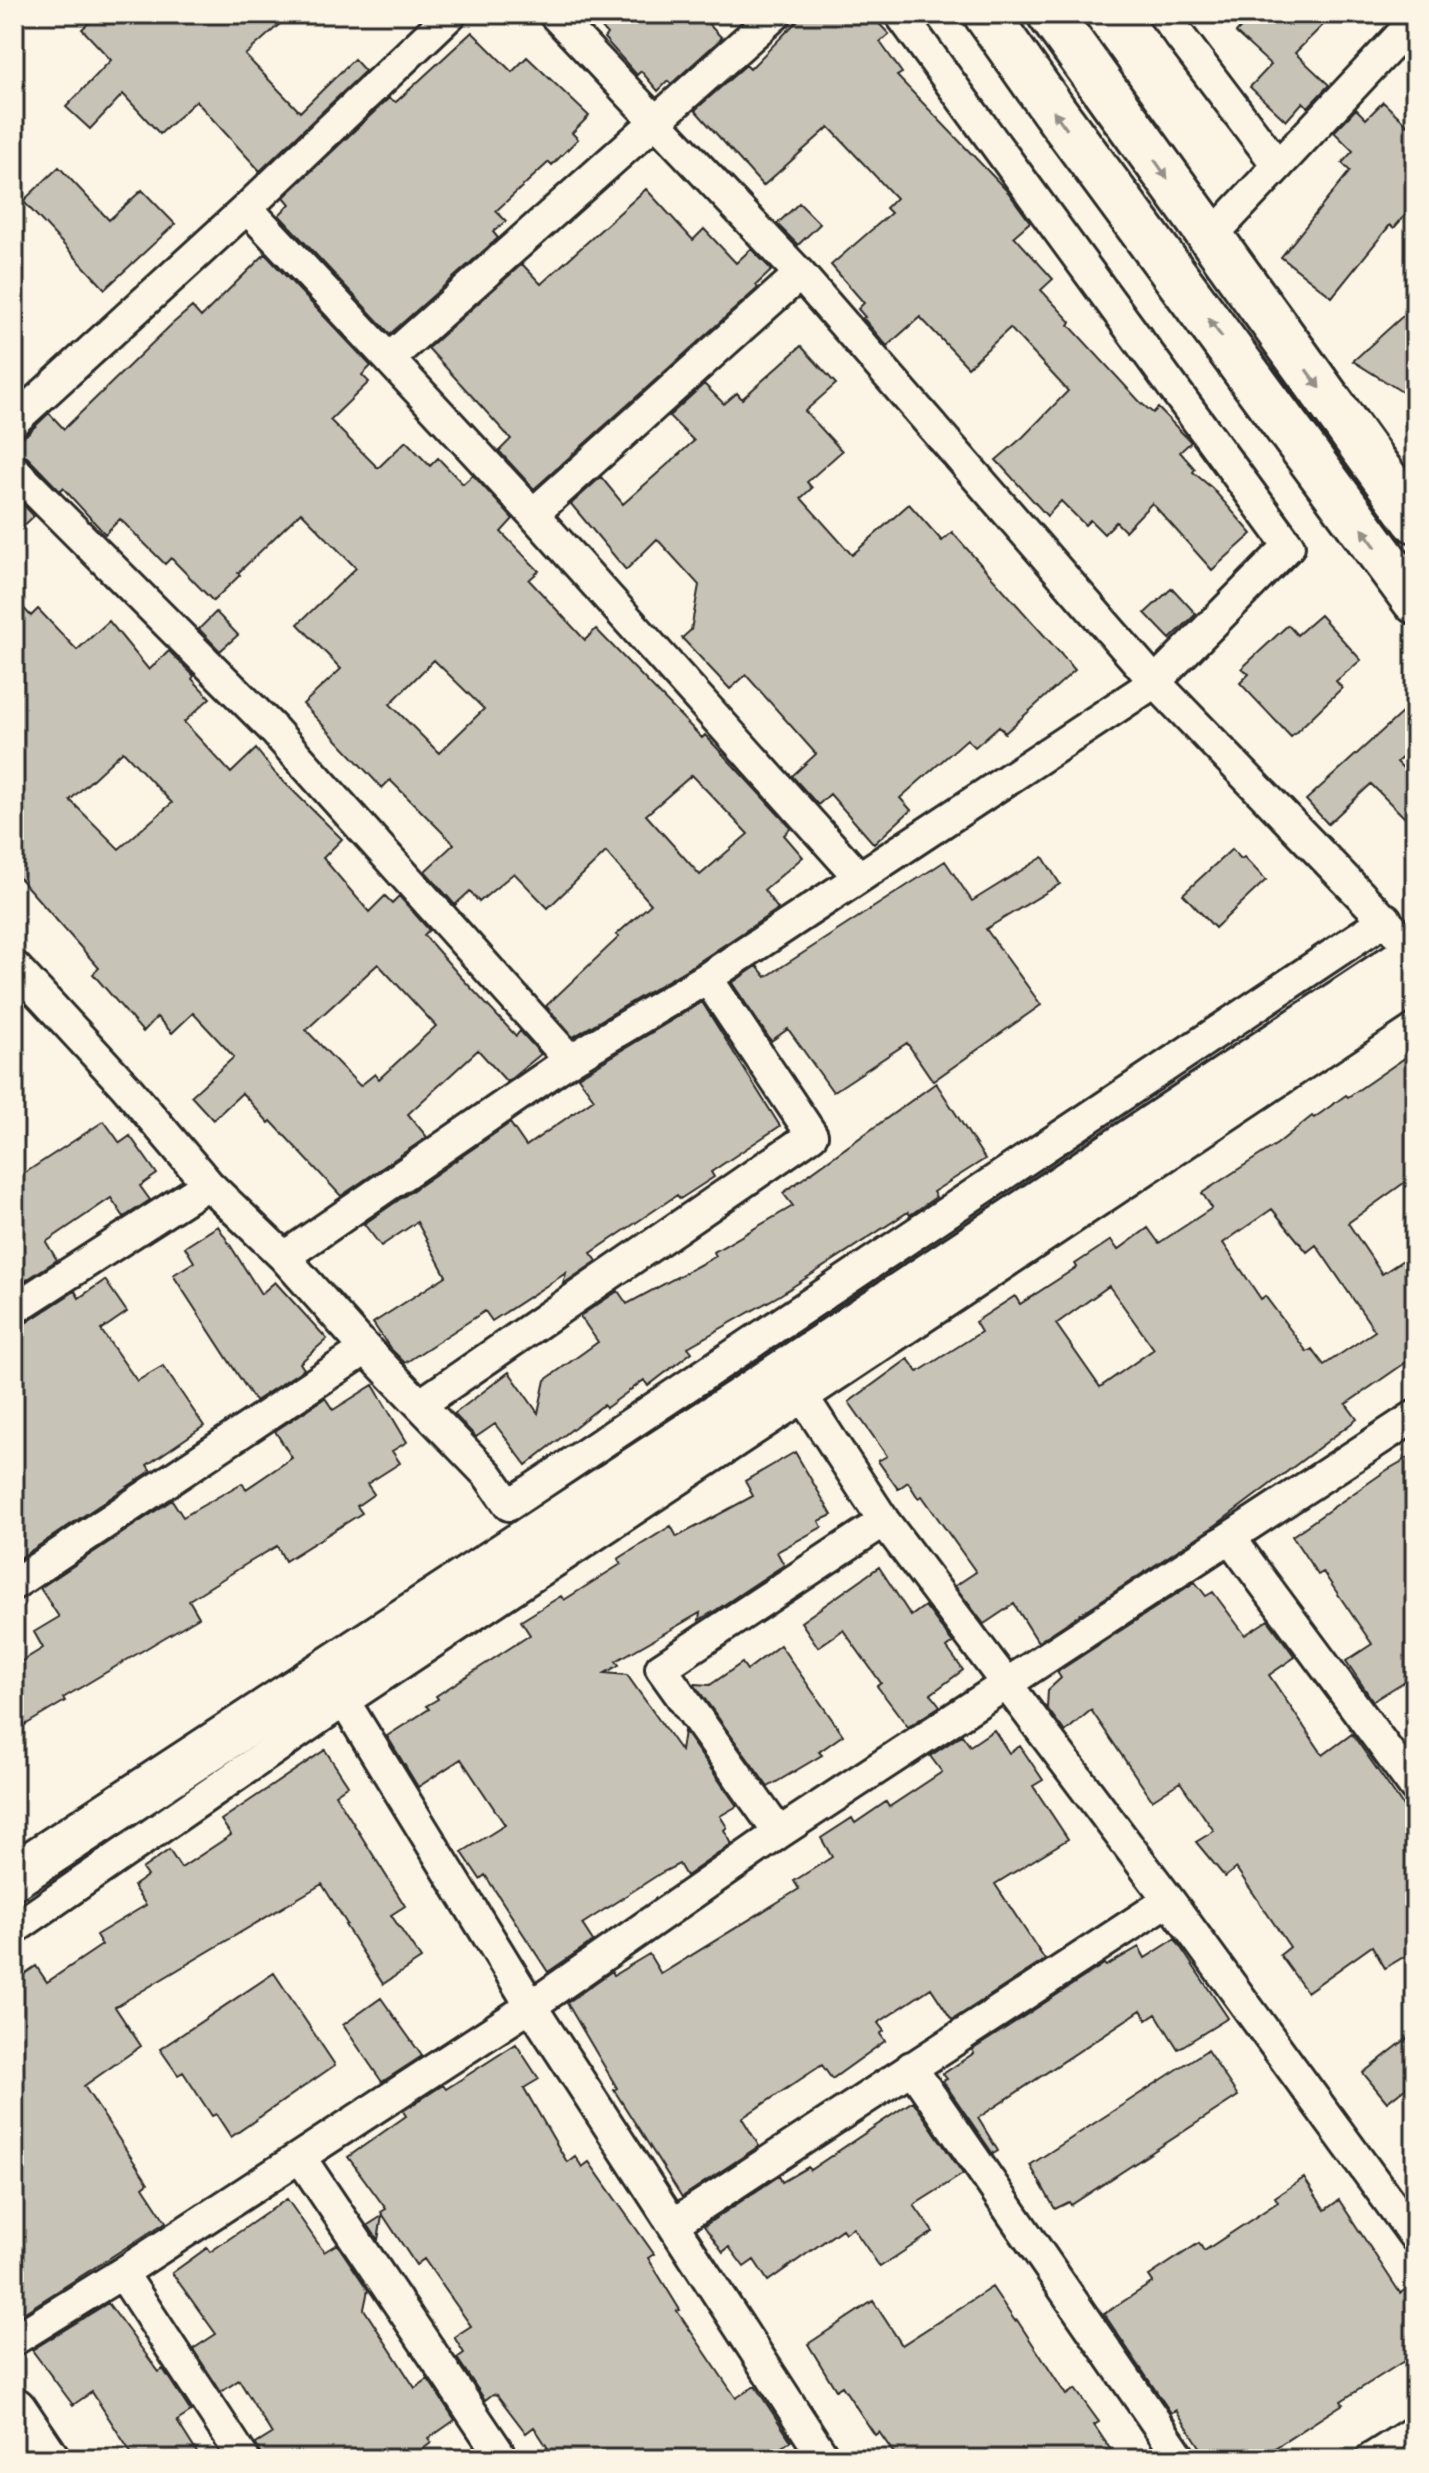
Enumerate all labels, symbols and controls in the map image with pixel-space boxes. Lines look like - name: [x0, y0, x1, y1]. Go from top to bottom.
- one-way arrow: [1053, 109, 1069, 130]
- one-way arrow: [1152, 158, 1168, 179]
- one-way arrow: [1208, 318, 1224, 338]
- one-way arrow: [1305, 369, 1320, 390]
- one-way arrow: [1361, 527, 1377, 549]

